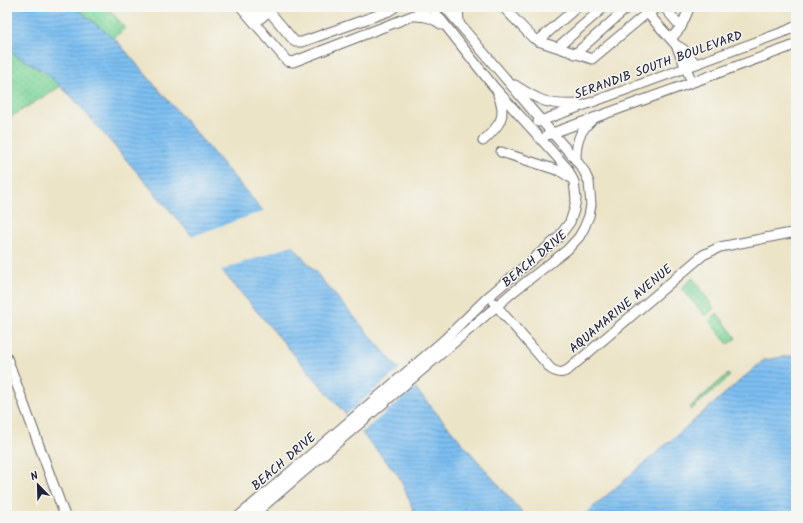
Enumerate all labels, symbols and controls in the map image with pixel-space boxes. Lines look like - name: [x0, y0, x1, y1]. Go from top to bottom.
- street label: SERANDIB SOUTH BOULEVARD: [571, 25, 746, 106]
- street label: BEACH DRIVE: [498, 225, 573, 293]
- street label: AQUAMARINE AVENUE: [564, 259, 678, 359]
- street label: BEACH DRIVE: [247, 428, 321, 496]
- north arrow: [18, 465, 58, 505]
- text: N: [28, 467, 41, 486]

